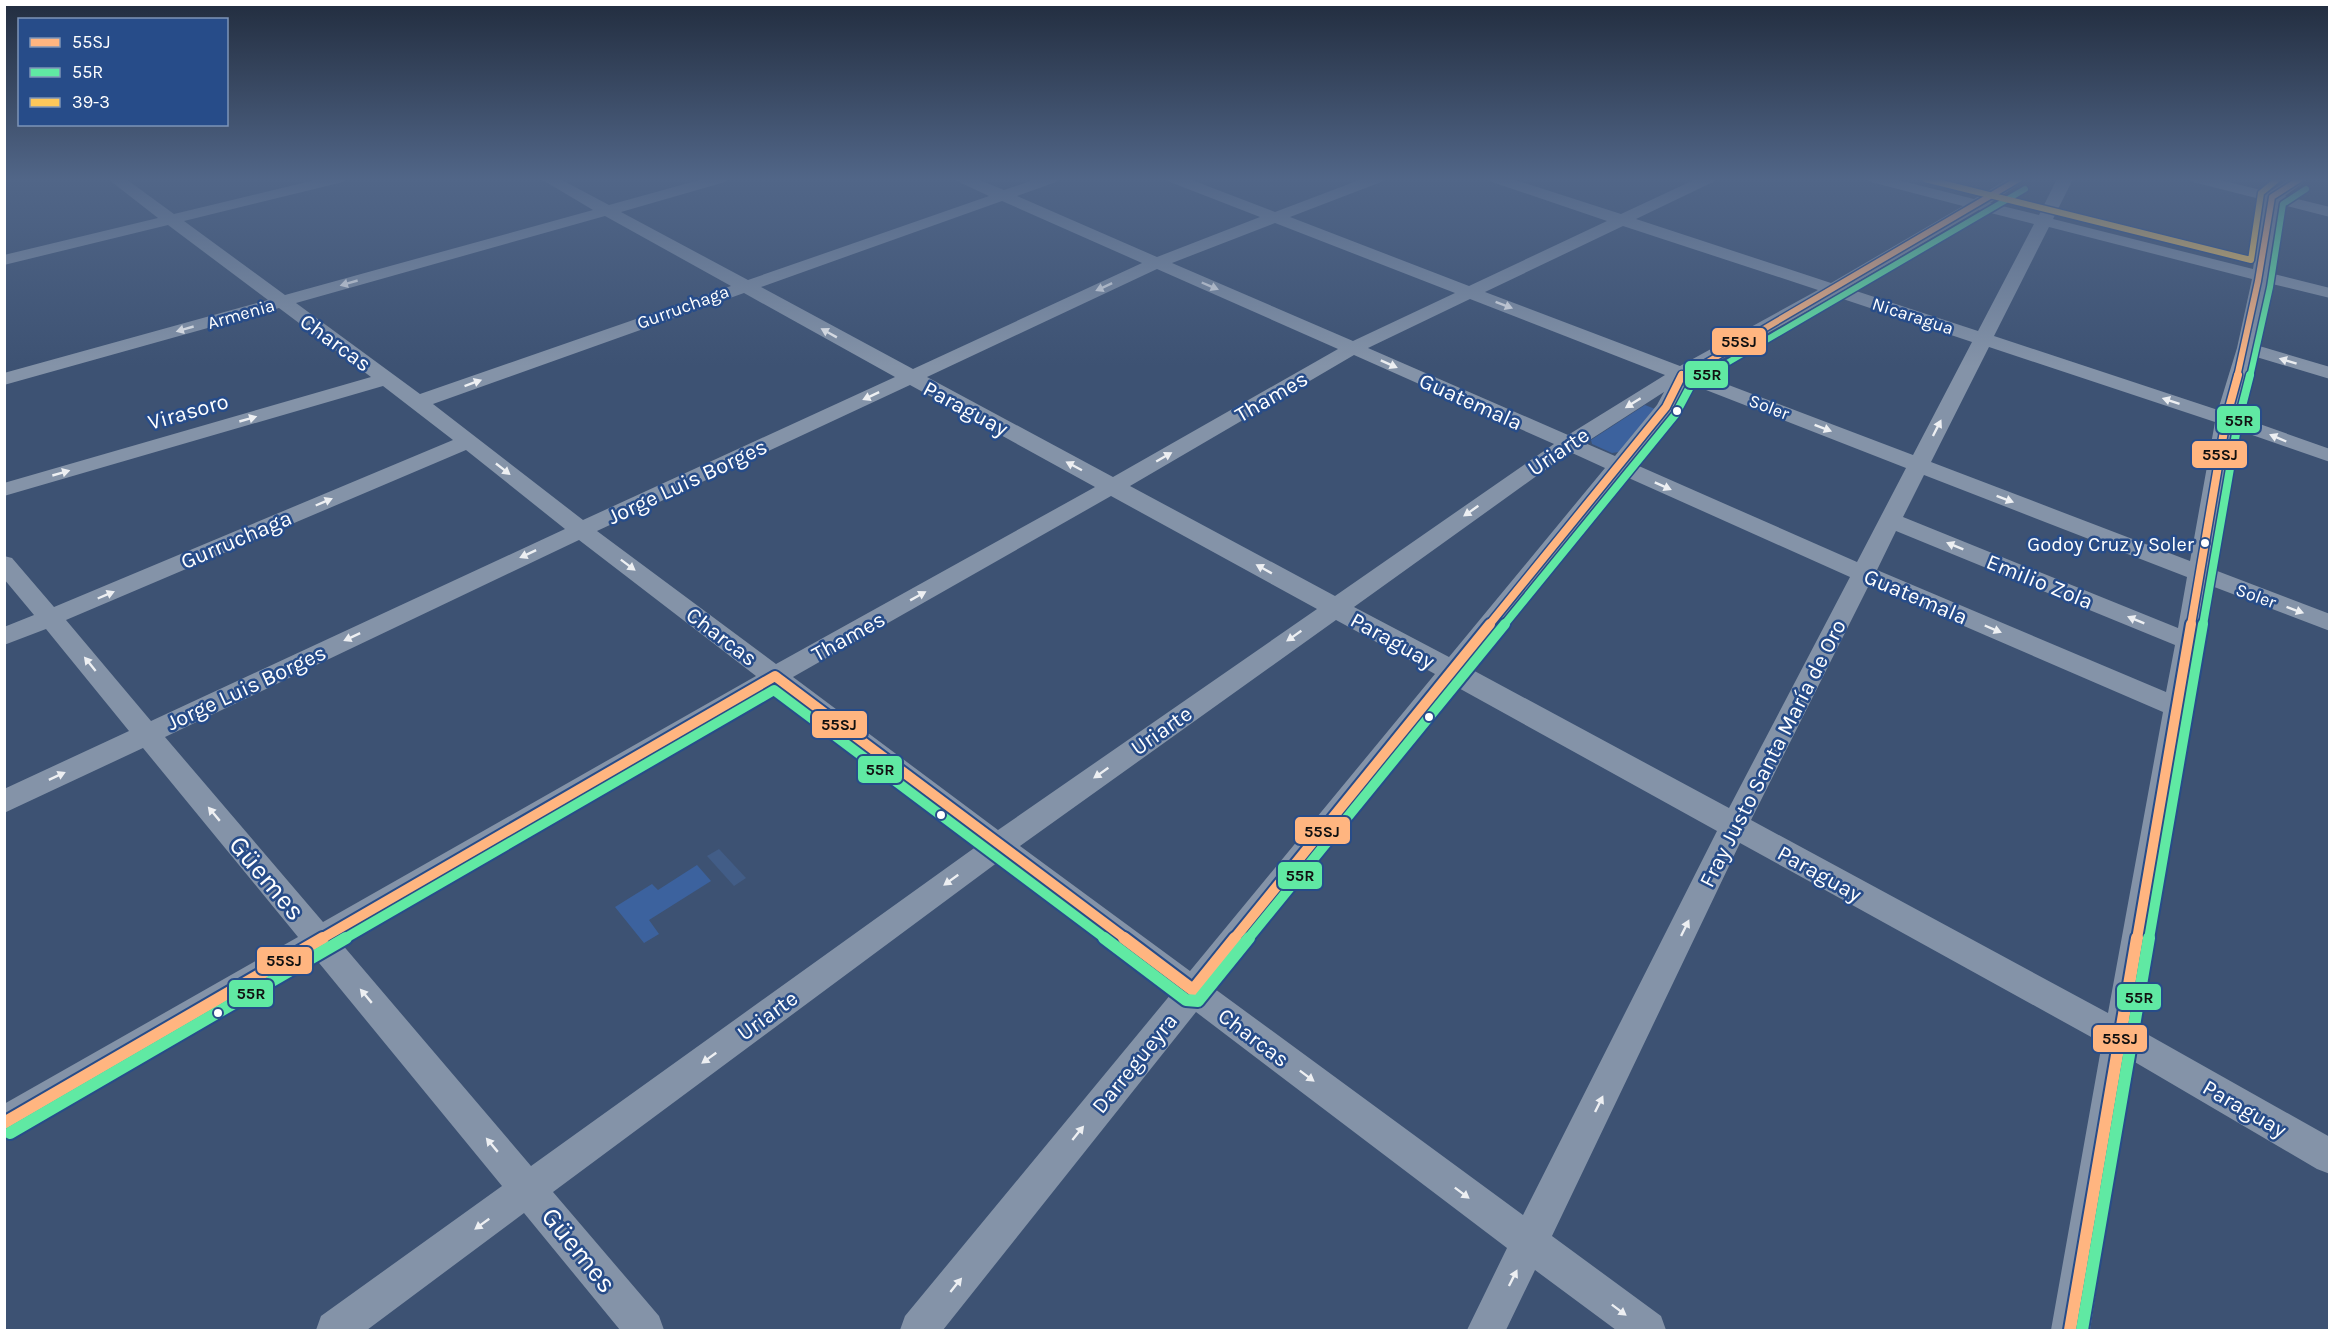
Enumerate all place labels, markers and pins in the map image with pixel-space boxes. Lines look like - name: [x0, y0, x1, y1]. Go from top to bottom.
- unlabelled marker: [1671, 405, 1683, 417]
- place label: Godoy Cruz y Soler: [2027, 533, 2195, 556]
- marker: Godoy Cruz y Soler: [2199, 537, 2211, 549]
- unlabelled marker: [1423, 711, 1435, 723]
- unlabelled marker: [935, 809, 947, 821]
- unlabelled marker: [212, 1007, 224, 1019]

